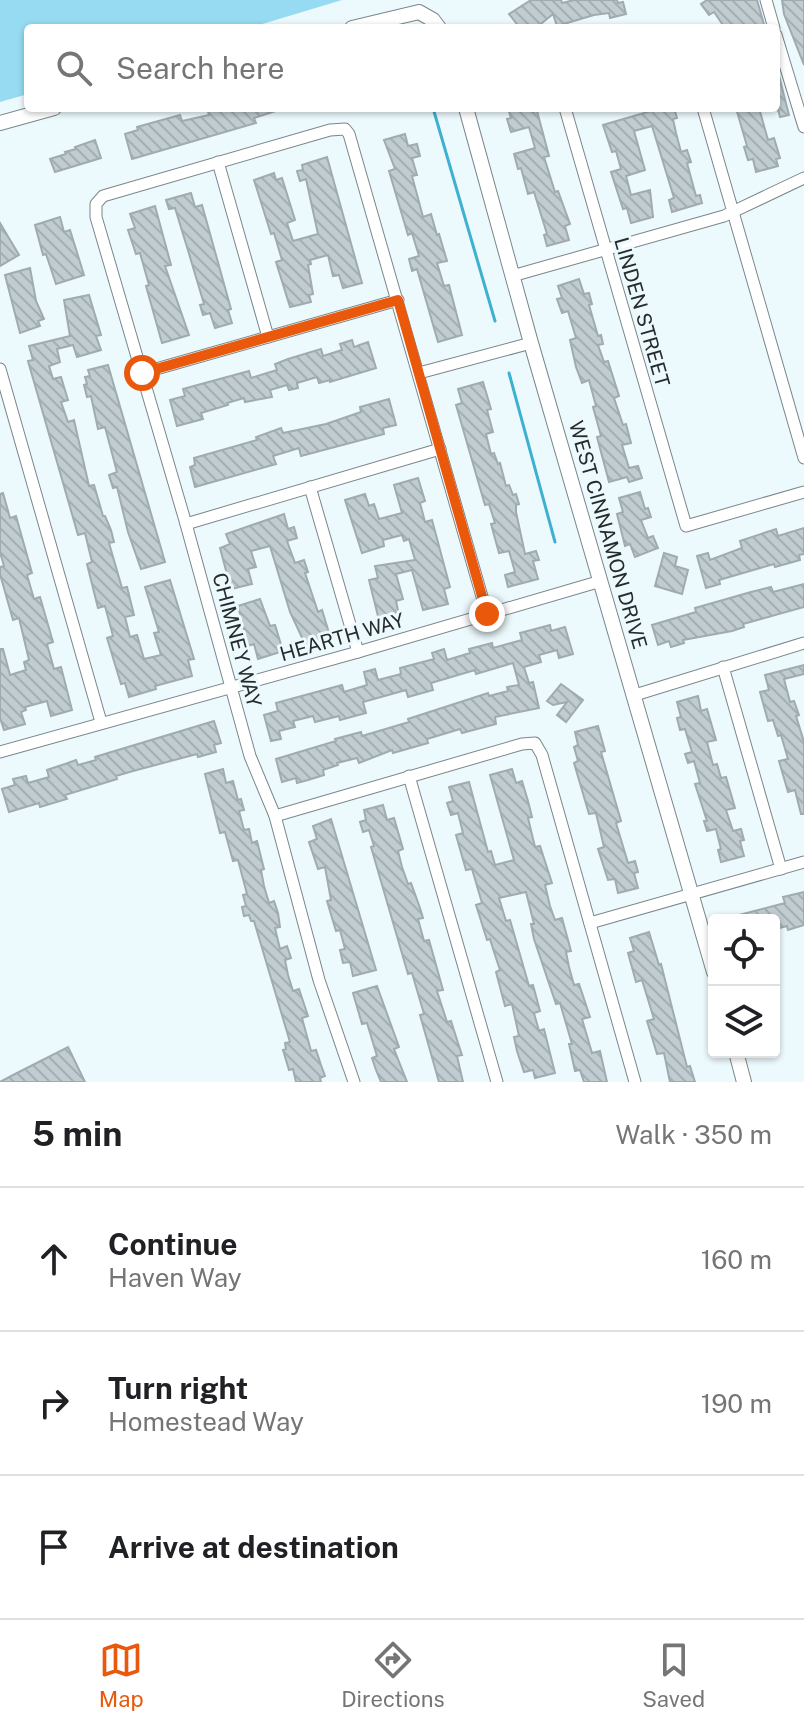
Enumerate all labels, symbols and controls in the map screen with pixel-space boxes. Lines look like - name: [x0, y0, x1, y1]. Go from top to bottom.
- search box: [24, 24, 780, 112]
- icon: search: [52, 46, 96, 90]
- text: Search here: [116, 50, 284, 86]
- street label: LINDEN STREET: [609, 235, 675, 390]
- route start: [124, 355, 160, 391]
- street label: WEST CINNAMON DRIVE: [564, 418, 652, 652]
- street label: CHIMNEY WAY: [208, 570, 266, 710]
- route end: [469, 596, 505, 632]
- street label: HEARTH WAY: [277, 608, 407, 666]
- map controls: [708, 914, 780, 1058]
- button: locate: [708, 914, 780, 986]
- button: layers: [708, 986, 780, 1058]
- text: 5 min: [32, 1114, 122, 1154]
- text: Walk · 350 m: [615, 1119, 772, 1150]
- text: Continue: [108, 1226, 238, 1262]
- icon: ahead: [32, 1237, 76, 1281]
- text: 160 m: [701, 1244, 772, 1275]
- text: Haven Way: [108, 1262, 242, 1293]
- text: Turn right: [108, 1370, 248, 1406]
- icon: right: [32, 1381, 76, 1425]
- text: 190 m: [701, 1388, 772, 1419]
- text: Homestead Way: [108, 1406, 304, 1437]
- icon: arrive: [32, 1525, 76, 1569]
- text: Arrive at destination: [108, 1529, 399, 1565]
- tab: Map: [99, 1638, 144, 1712]
- tab: Directions: [341, 1638, 445, 1712]
- tab: Saved: [642, 1638, 705, 1712]

